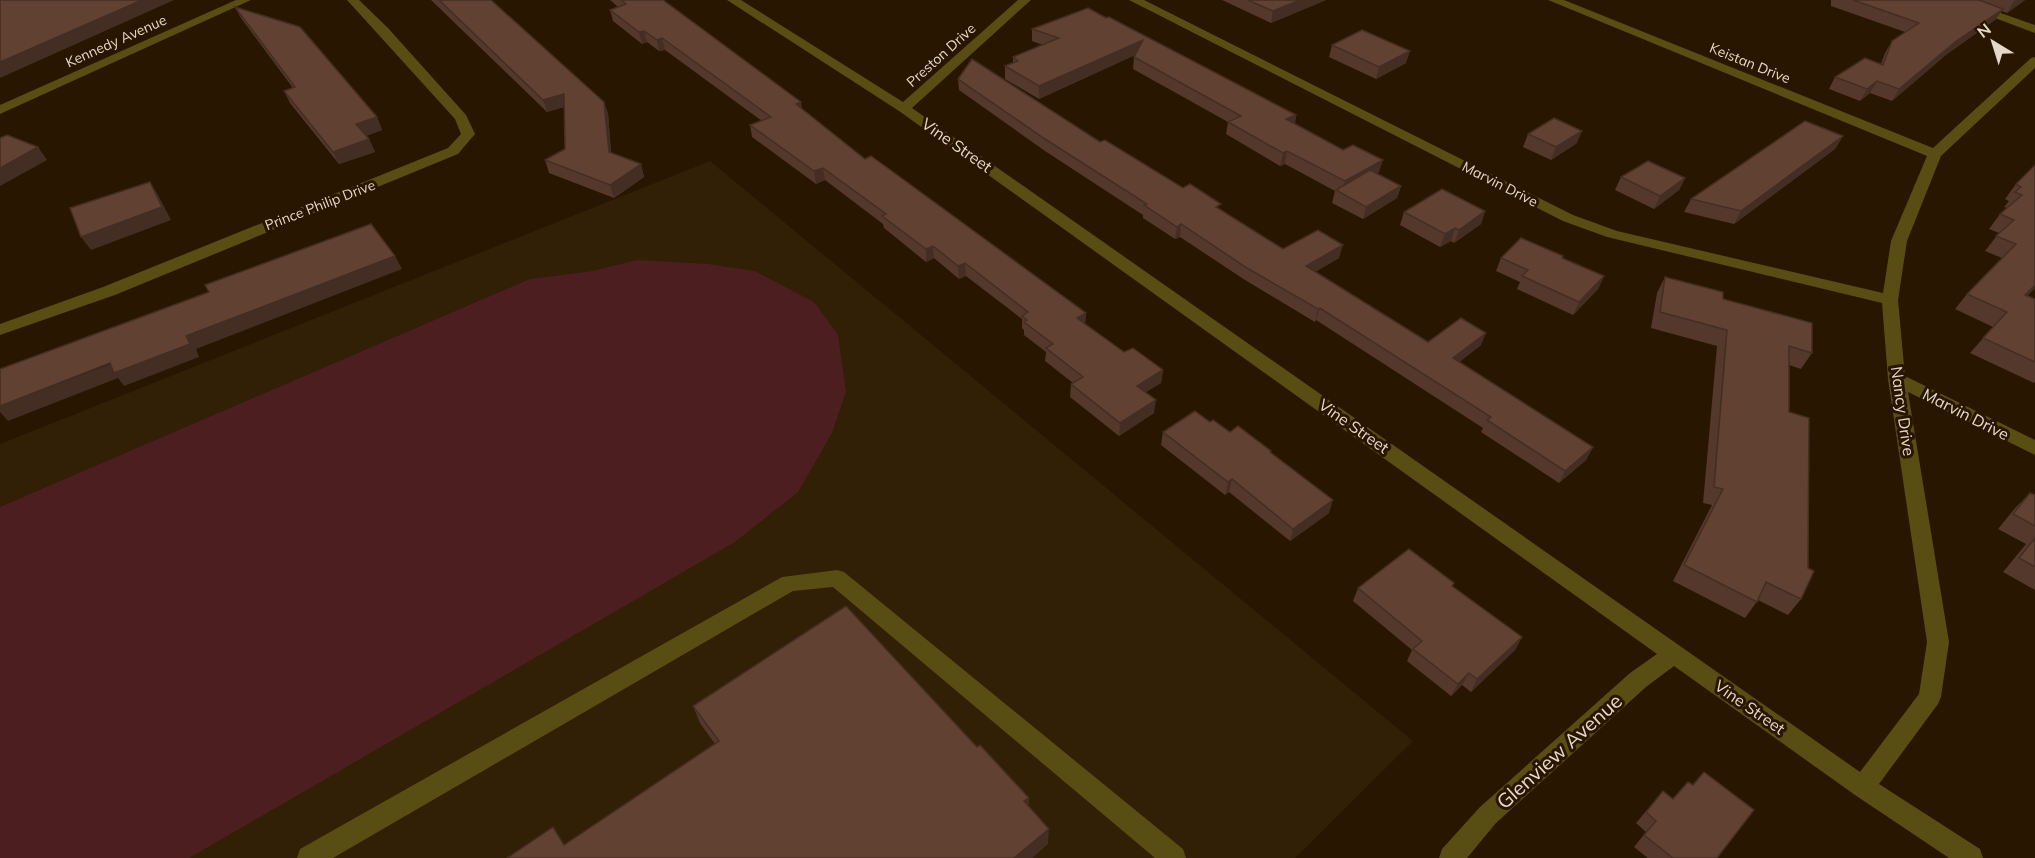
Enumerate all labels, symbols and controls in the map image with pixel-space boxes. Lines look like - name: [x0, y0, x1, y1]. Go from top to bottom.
- street label: Kennedy Avenue: [63, 11, 169, 71]
- north arrow: [1963, 12, 2023, 72]
- street label: Preston Drive: [903, 19, 979, 91]
- text: N: [1973, 19, 1995, 42]
- street label: Keistan Drive: [1707, 39, 1793, 87]
- street label: Vine Street: [918, 113, 996, 177]
- street label: Marvin Drive: [1459, 157, 1541, 211]
- street label: Prince Philip Drive: [262, 176, 378, 234]
- street label: Nancy Drive: [1887, 365, 1919, 457]
- street label: Marvin Drive: [1920, 384, 2012, 444]
- street label: Vine Street: [1315, 394, 1393, 458]
- street label: Vine Street: [1711, 675, 1789, 739]
- street label: Glenview Avenue: [1491, 688, 1627, 814]

